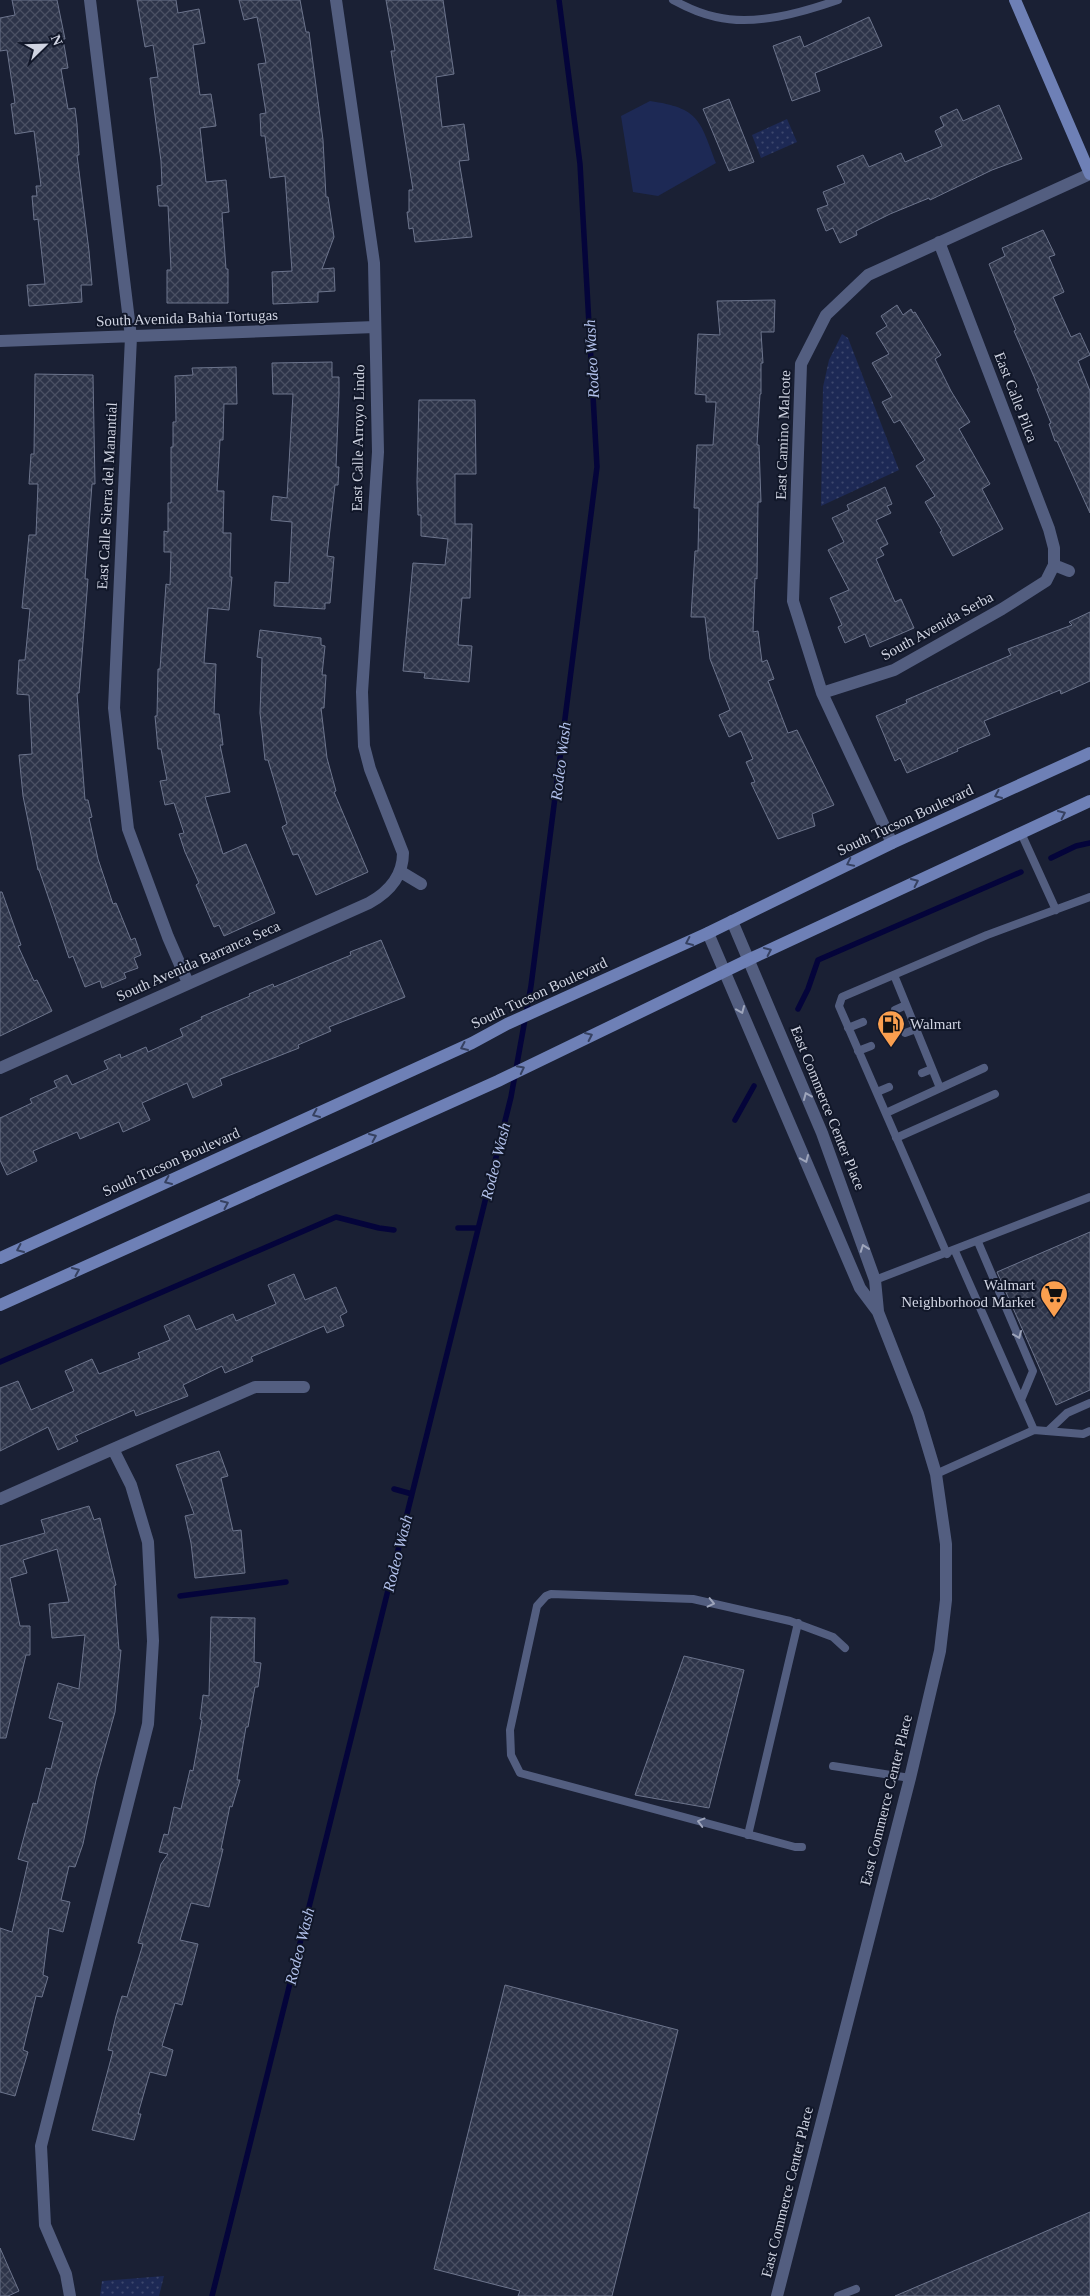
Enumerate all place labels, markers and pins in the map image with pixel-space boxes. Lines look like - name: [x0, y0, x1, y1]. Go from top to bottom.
- fuel station icon: Walmart: [876, 1009, 906, 1048]
- place label: Walmart: [910, 1016, 962, 1032]
- place label: Walmart Neighborhood Market: [901, 1277, 1036, 1310]
- supermarket icon: Walmart Neighborhood Market: [1039, 1279, 1069, 1318]

